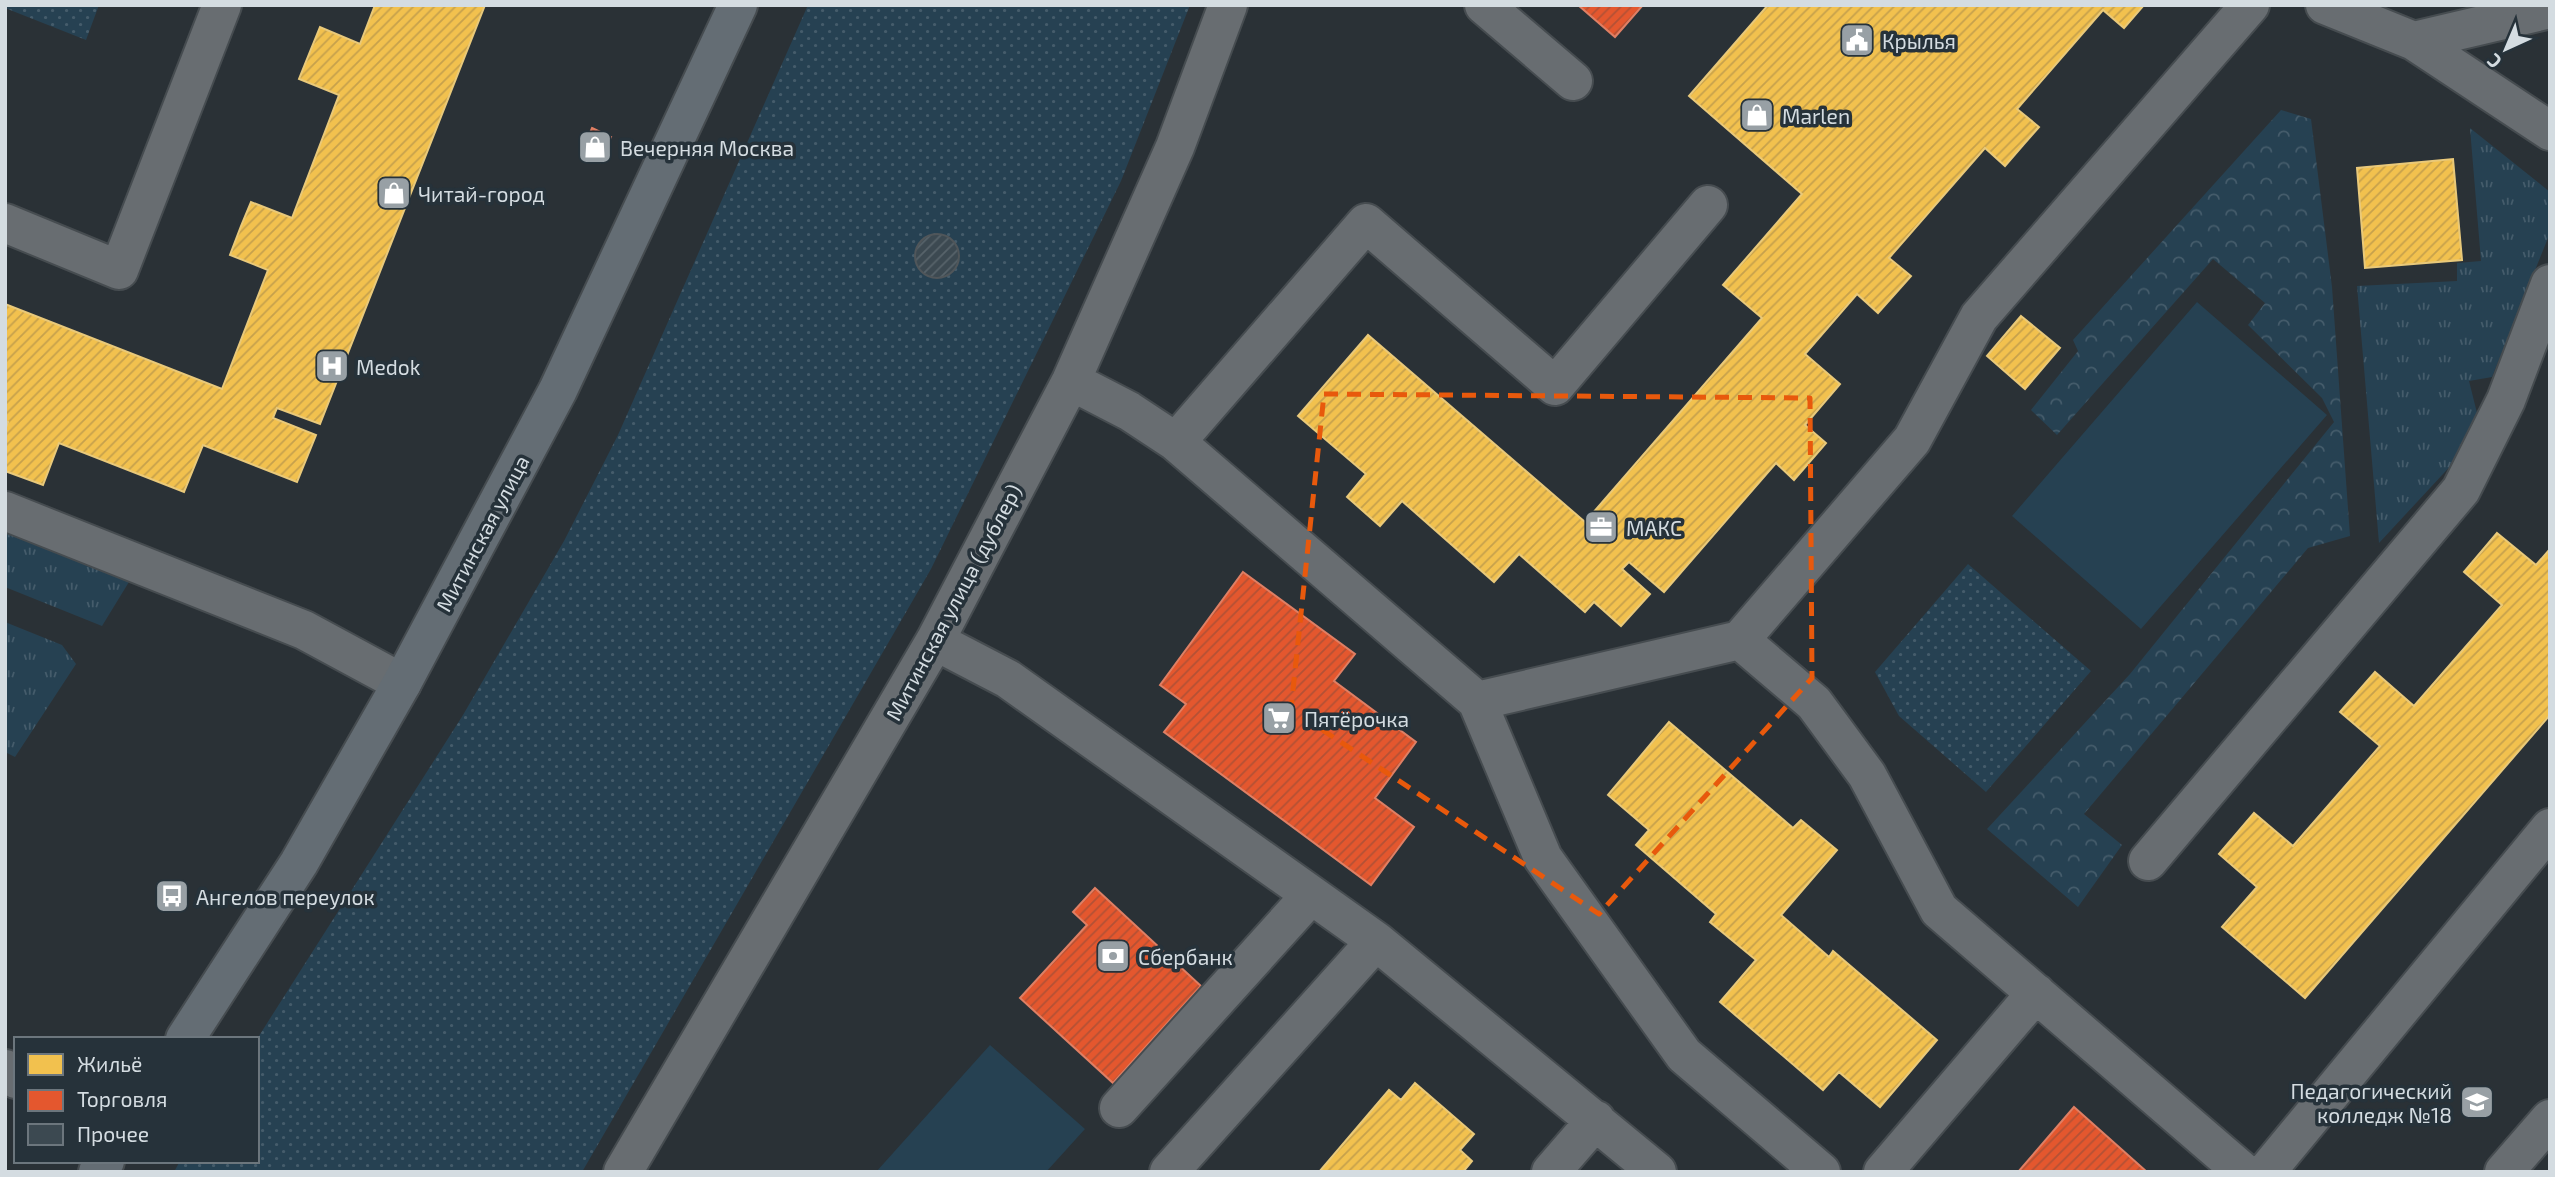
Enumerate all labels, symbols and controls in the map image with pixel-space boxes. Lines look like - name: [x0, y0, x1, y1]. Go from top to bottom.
- north arrow: [2471, 14, 2541, 84]
- public building icon: Крылья: [1838, 21, 1876, 59]
- place label: Крылья: [1882, 28, 1956, 53]
- text: С: [2482, 49, 2506, 74]
- shop icon: Marlen: [1738, 96, 1776, 134]
- place label: Marlen: [1782, 103, 1850, 128]
- shop icon: Вечерняя Москва: [576, 128, 614, 166]
- place label: Вечерняя Москва: [620, 135, 794, 160]
- shop icon: Читай-город: [375, 174, 413, 212]
- place label: Читай-город: [418, 181, 545, 206]
- hospital icon: Medok: [313, 347, 351, 385]
- place label: Medok: [356, 354, 421, 379]
- street label: Митинская улица: [430, 451, 535, 616]
- street label: Митинская улица (дублер): [880, 480, 1027, 725]
- office icon: МАКС: [1582, 508, 1620, 546]
- place label: МАКС: [1626, 515, 1682, 540]
- supermarket icon: Пятёрочка: [1260, 699, 1298, 737]
- place label: Пятёрочка: [1304, 706, 1409, 731]
- bus stop icon: Ангелов переулок: [153, 877, 191, 915]
- place label: Ангелов переулок: [196, 884, 375, 910]
- bank icon: Сбербанк: [1094, 937, 1132, 975]
- place label: Сбербанк: [1138, 944, 1233, 969]
- legend: [14, 1037, 259, 1163]
- text: Жильё: [77, 1051, 142, 1076]
- place label: Педагогический колледж №18: [2291, 1078, 2452, 1127]
- school or university icon: Педагогический колледж №18: [2458, 1083, 2496, 1121]
- text: Торговля: [77, 1086, 167, 1111]
- text: Прочее: [77, 1121, 149, 1146]

